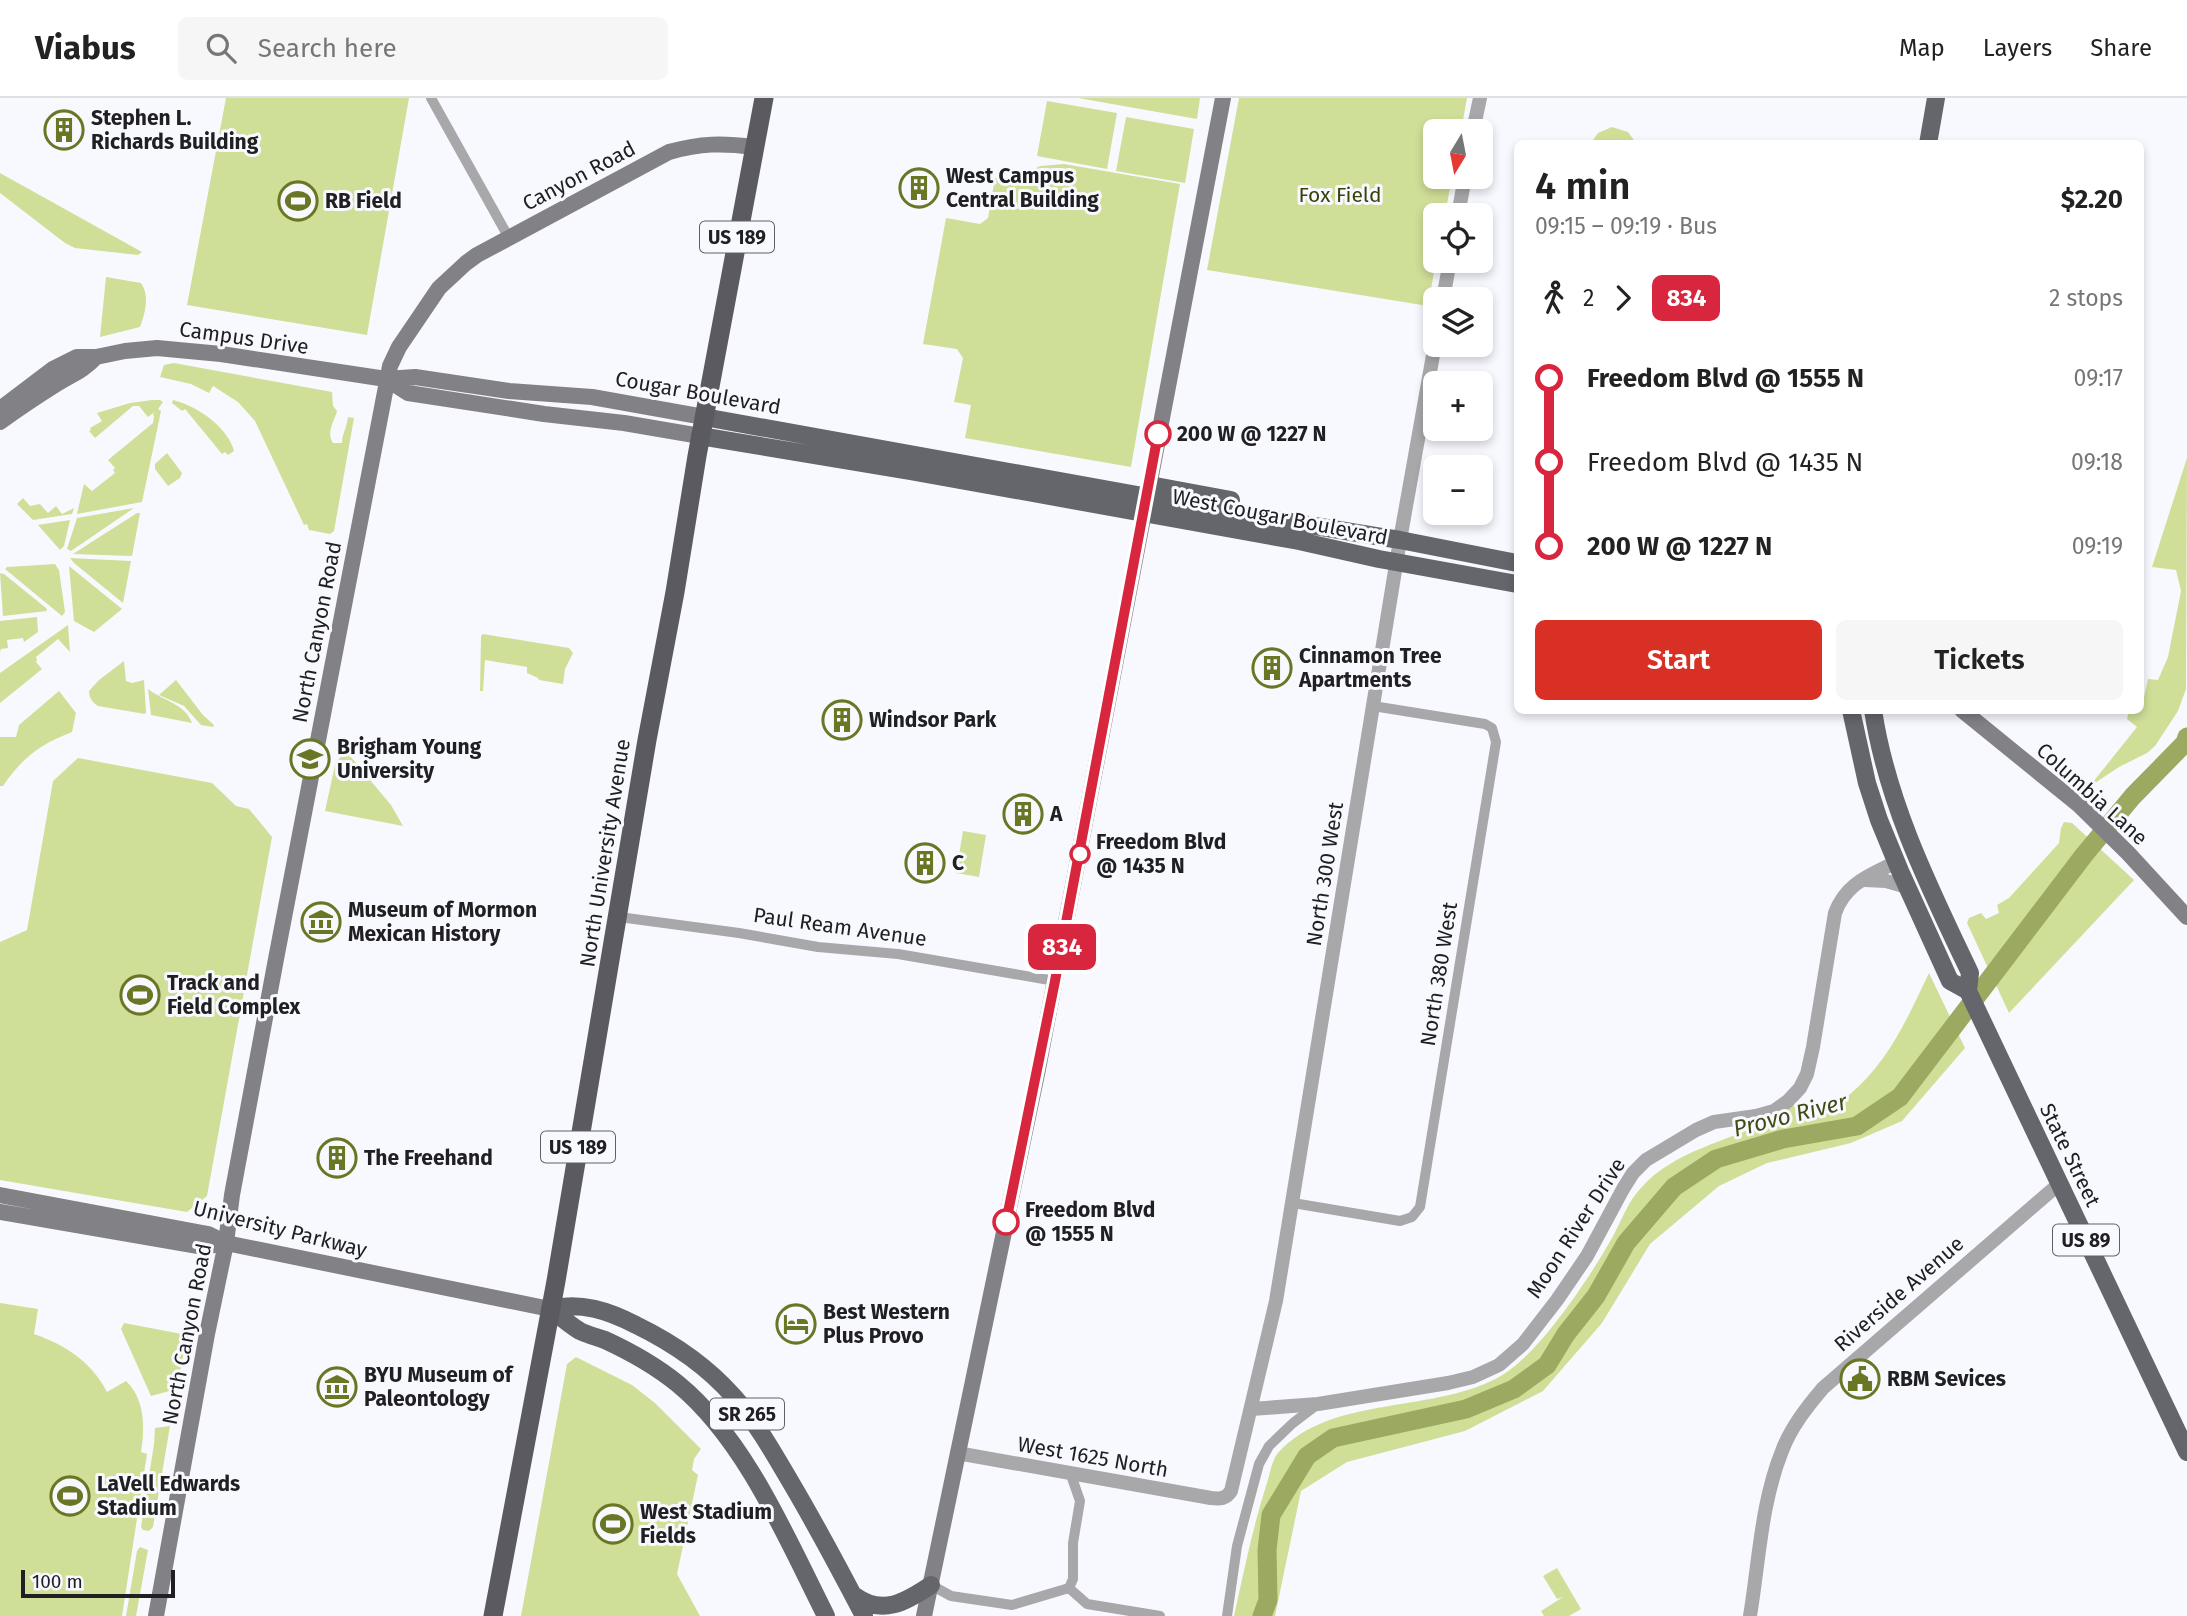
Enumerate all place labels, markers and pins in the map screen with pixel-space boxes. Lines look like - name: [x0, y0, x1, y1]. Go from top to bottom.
- place label: Stephen L. Richards Building: [91, 105, 259, 155]
- building icon: Stephen L. Richards Building: [43, 109, 85, 151]
- place label: West Campus Central Building: [946, 163, 1099, 213]
- building icon: West Campus Central Building: [898, 167, 940, 209]
- sports icon: RB Field: [277, 180, 319, 222]
- place label: RB Field: [325, 188, 402, 214]
- marker: 200 W @ 1227 N: [1145, 421, 1171, 447]
- place label: 200 W @ 1227 N: [1177, 421, 1327, 447]
- place label: Cinnamon Tree Apartments: [1298, 643, 1442, 693]
- building icon: Cinnamon Tree Apartments: [1251, 647, 1293, 689]
- building icon: Windsor Park: [821, 699, 863, 741]
- place label: Windsor Park: [869, 707, 997, 733]
- place label: Brigham Young University: [337, 734, 482, 784]
- school or university icon: Brigham Young University: [289, 738, 331, 780]
- building icon: A: [1002, 793, 1044, 835]
- place label: A: [1049, 801, 1063, 827]
- place label: Freedom Blvd @ 1435 N: [1096, 829, 1226, 879]
- building icon: C: [904, 842, 946, 884]
- marker: Freedom Blvd @ 1435 N: [1070, 844, 1090, 864]
- place label: C: [952, 850, 964, 876]
- place label: Museum of Mormon Mexican History: [348, 897, 537, 947]
- museum icon: Museum of Mormon Mexican History: [300, 901, 342, 943]
- place label: Track and Field Complex: [167, 970, 300, 1020]
- sports icon: Track and Field Complex: [119, 974, 161, 1016]
- building icon: The Freehand: [316, 1137, 358, 1179]
- place label: The Freehand: [364, 1145, 493, 1171]
- place label: Freedom Blvd @ 1555 N: [1025, 1197, 1155, 1247]
- marker: Freedom Blvd @ 1555 N: [993, 1209, 1019, 1235]
- place label: Best Western Plus Provo: [823, 1299, 950, 1349]
- hotel icon: Best Western Plus Provo: [775, 1303, 817, 1345]
- public building icon: RBM Sevices: [1839, 1358, 1881, 1400]
- place label: BYU Museum of Paleontology: [364, 1362, 515, 1412]
- museum icon: BYU Museum of Paleontology: [316, 1366, 358, 1408]
- place label: RBM Sevices: [1887, 1366, 2006, 1392]
- place label: LaVell Edwards Stadium: [97, 1471, 240, 1521]
- sports icon: LaVell Edwards Stadium: [49, 1475, 91, 1517]
- place label: West Stadium Fields: [640, 1499, 772, 1549]
- sports icon: West Stadium Fields: [592, 1503, 634, 1545]

